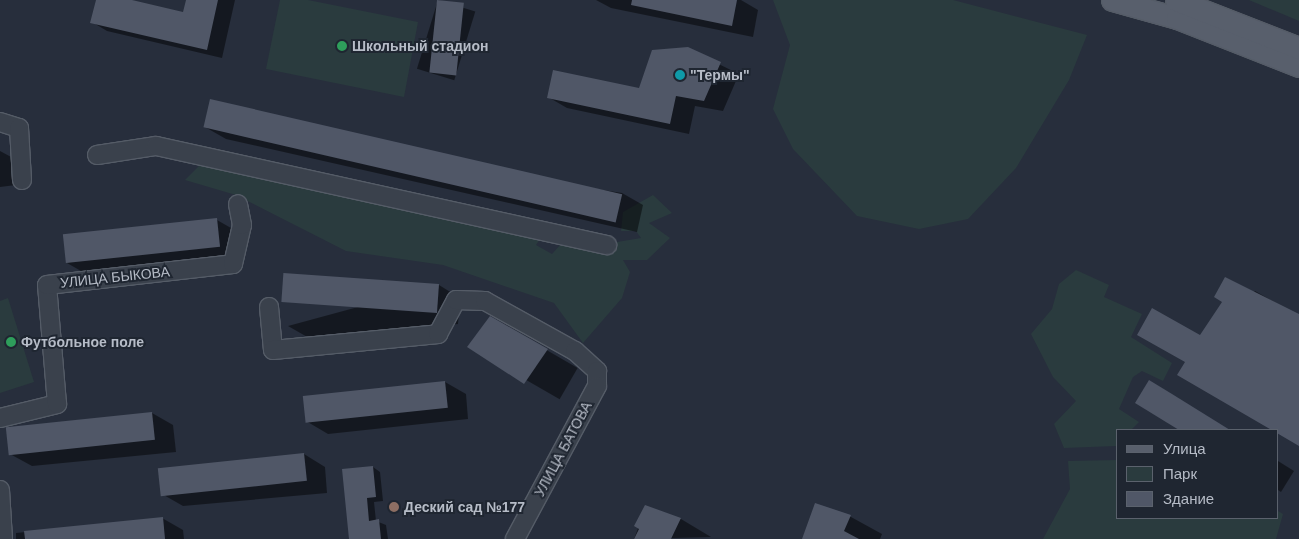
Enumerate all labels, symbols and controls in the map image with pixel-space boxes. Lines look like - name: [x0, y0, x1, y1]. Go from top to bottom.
- place label: Школьный стадион: [352, 38, 488, 54]
- marker: Школьный стадион: [336, 40, 348, 52]
- place label: "Термы": [690, 67, 750, 83]
- marker: "Термы": [674, 69, 686, 81]
- street label: УЛИЦА БЫКОВА: [59, 263, 171, 291]
- place label: Футбольное поле: [21, 334, 144, 350]
- marker: Футбольное поле: [5, 336, 17, 348]
- street label: УЛИЦА БАТОВА: [531, 399, 595, 499]
- legend: [1116, 429, 1279, 519]
- text: Улица: [1163, 440, 1206, 457]
- text: Парк: [1163, 465, 1197, 482]
- text: Здание: [1163, 490, 1214, 507]
- place label: Деский сад №177: [404, 499, 525, 515]
- marker: Деский сад №177: [388, 501, 400, 513]

